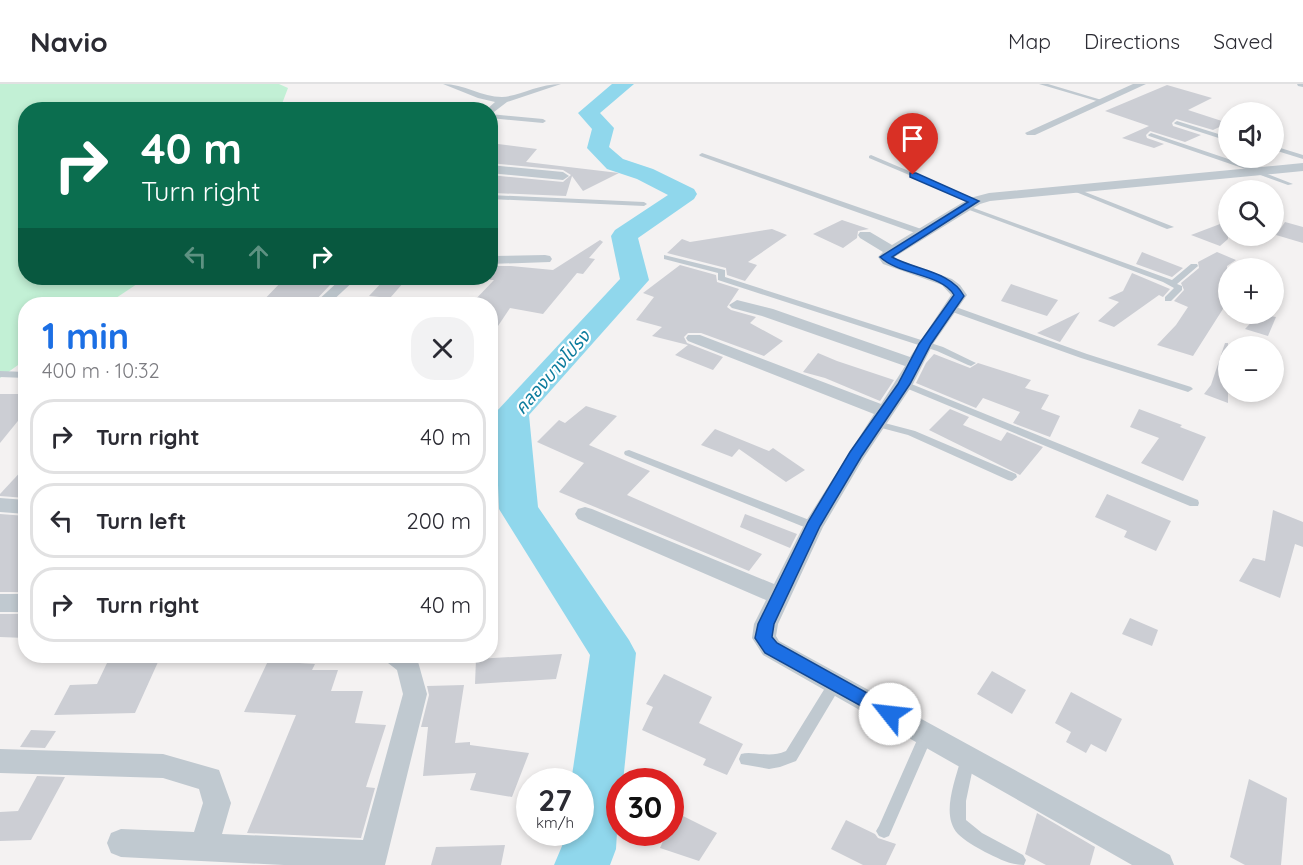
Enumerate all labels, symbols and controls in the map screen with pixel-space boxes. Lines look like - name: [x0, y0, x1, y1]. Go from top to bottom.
- text: Navio: [30, 24, 108, 59]
- text: Map: [1008, 28, 1051, 54]
- text: Directions: [1084, 28, 1180, 54]
- text: Saved: [1213, 28, 1273, 54]
- map controls: [1218, 102, 1284, 402]
- button: sound: [1218, 102, 1284, 168]
- pin: [887, 113, 938, 175]
- text: 40 m: [141, 122, 242, 175]
- icon: arrive: [896, 122, 929, 155]
- icon: right: [42, 126, 120, 204]
- text: Turn right: [141, 174, 260, 208]
- button: search: [1218, 180, 1284, 246]
- icon: left: [179, 240, 212, 273]
- icon: ahead: [242, 240, 275, 273]
- icon: right: [305, 240, 338, 273]
- button: +: [1218, 258, 1284, 324]
- text: 1 min: [42, 313, 129, 358]
- button: close: [411, 317, 474, 380]
- water label: คลองบางโปรง: [509, 324, 596, 419]
- button: −: [1218, 336, 1284, 402]
- text: 400 m · 10:32: [42, 358, 159, 383]
- icon: right: [45, 420, 78, 453]
- text: Turn right: [96, 423, 200, 451]
- text: 40 m: [420, 423, 471, 451]
- icon: left: [45, 504, 78, 537]
- text: Turn left: [96, 507, 186, 535]
- text: 200 m: [407, 507, 471, 535]
- icon: right: [45, 588, 78, 621]
- text: Turn right: [96, 591, 200, 619]
- text: 40 m: [420, 591, 471, 619]
- position arrow: [858, 682, 922, 746]
- speed limit sign: 30: [606, 768, 684, 846]
- text: 27: [538, 781, 572, 819]
- text: km/h: [536, 813, 574, 832]

